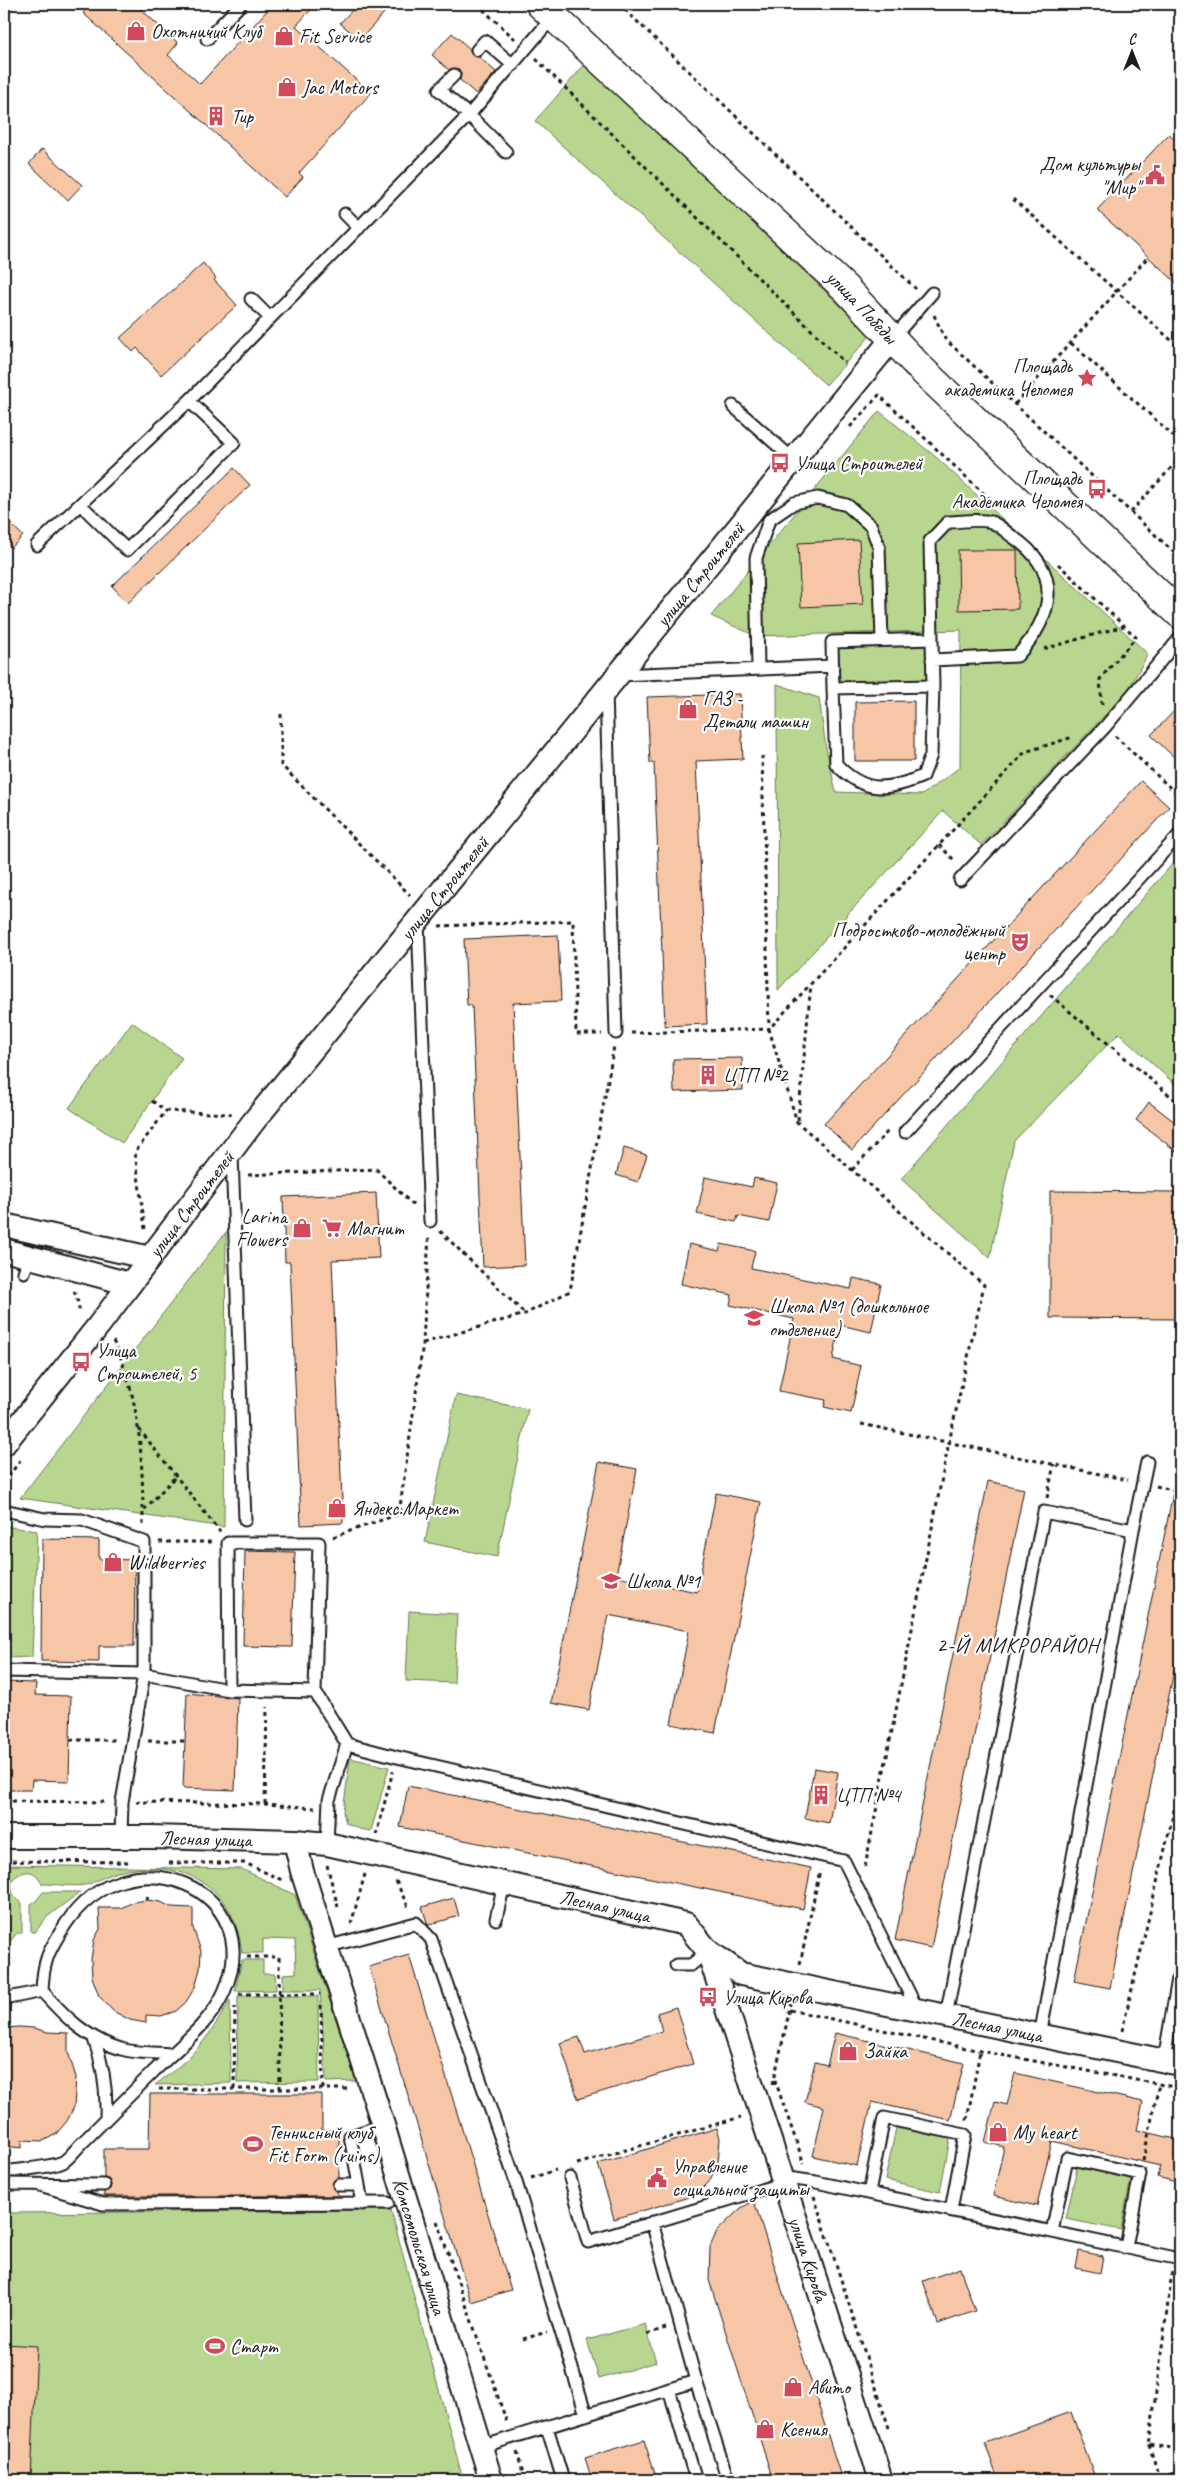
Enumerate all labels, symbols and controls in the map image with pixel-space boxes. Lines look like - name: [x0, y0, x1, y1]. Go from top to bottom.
- place label: Охотничий Клуб: [151, 19, 265, 44]
- shop icon: Охотничий Клуб: [125, 20, 147, 42]
- place label: Fit Service: [299, 24, 372, 49]
- shop icon: Fit Service: [273, 25, 295, 47]
- north arrow: [1106, 28, 1156, 78]
- text: С: [1129, 31, 1138, 48]
- place label: Jac Motors: [301, 75, 380, 100]
- shop icon: Jac Motors: [276, 76, 298, 98]
- place label: Тир: [231, 104, 255, 129]
- building icon: Тир: [205, 105, 227, 127]
- place label: Дом культуры "Мир": [1040, 152, 1144, 200]
- public building icon: Дом культуры "Мир": [1144, 164, 1166, 186]
- street label: улица Победы: [820, 264, 904, 350]
- place label: Площадь академика Челомея: [943, 354, 1074, 402]
- place icon: Площадь академика Челомея: [1076, 367, 1098, 389]
- place label: Улица Строителей: [795, 451, 924, 476]
- bus stop icon: Улица Строителей: [769, 452, 791, 474]
- place label: Площадь Академика Челомея: [952, 466, 1084, 514]
- bus stop icon: Площадь Академика Челомея: [1086, 478, 1108, 500]
- street label: улица Строителей: [650, 516, 751, 633]
- place label: ГАЗ - Детали машин: [703, 686, 810, 734]
- shop icon: ГАЗ - Детали машин: [677, 698, 699, 720]
- street label: улица Строителей: [394, 830, 495, 947]
- place label: Подростково-молодёжный центр: [832, 918, 1007, 966]
- theatre icon: Подростково-молодёжный центр: [1009, 931, 1031, 953]
- place label: ЦТП №2: [723, 1063, 790, 1088]
- building icon: ЦТП №2: [697, 1064, 719, 1086]
- street label: улица Строителей: [142, 1145, 241, 1264]
- place label: Larina Flowers: [236, 1204, 289, 1252]
- place label: Магнит: [347, 1216, 405, 1241]
- shop icon: Larina Flowers: [291, 1217, 313, 1239]
- supermarket icon: Магнит: [321, 1217, 343, 1239]
- place label: Школа №1 (дошкольное отделение): [769, 1294, 930, 1342]
- school or university icon: Школа №1 (дошкольное отделение): [743, 1307, 765, 1329]
- place label: Улица Строителей, 5: [96, 1338, 198, 1386]
- bus stop icon: Улица Строителей, 5: [70, 1351, 92, 1373]
- place label: Яндекс.Маркет: [352, 1496, 459, 1521]
- shop icon: Яндекс.Маркет: [326, 1497, 348, 1519]
- place label: Wildberries: [128, 1550, 207, 1575]
- shop icon: Wildberries: [102, 1551, 124, 1573]
- place label: Школа №1: [626, 1569, 701, 1594]
- school or university icon: Школа №1: [600, 1570, 622, 1592]
- district label: 2-Й МИКРОРАЙОН: [937, 1632, 1102, 1658]
- place label: ЦТП №4: [836, 1783, 903, 1808]
- building icon: ЦТП №4: [810, 1784, 832, 1806]
- street label: Лесная улица: [160, 1825, 254, 1853]
- street label: Лесная улица: [557, 1884, 654, 1929]
- place label: Улица Кирова: [723, 1985, 814, 2010]
- bus stop icon: Улица Кирова: [697, 1986, 719, 2008]
- street label: Лесная улица: [950, 2006, 1047, 2049]
- place label: Зайка: [863, 2039, 908, 2064]
- shop icon: Зайка: [837, 2040, 859, 2062]
- place label: Теннисный клуб Fit Form (ruins): [268, 2120, 380, 2168]
- place label: My heart: [1013, 2120, 1079, 2145]
- shop icon: My heart: [987, 2121, 1009, 2143]
- sports icon: Теннисный клуб Fit Form (ruins): [242, 2133, 264, 2155]
- place label: Управление социальной защиты: [672, 2154, 810, 2203]
- public building icon: Управление социальной защиты: [646, 2167, 668, 2189]
- street label: Комсомольская улица: [387, 2175, 452, 2319]
- street label: улица Кирова: [782, 2212, 834, 2307]
- place label: Старт: [230, 2334, 279, 2359]
- sports icon: Старт: [204, 2335, 226, 2357]
- place label: Авито: [808, 2375, 852, 2400]
- shop icon: Авито: [782, 2376, 804, 2398]
- place label: Ксения: [780, 2417, 829, 2442]
- shop icon: Ксения: [754, 2418, 776, 2440]

